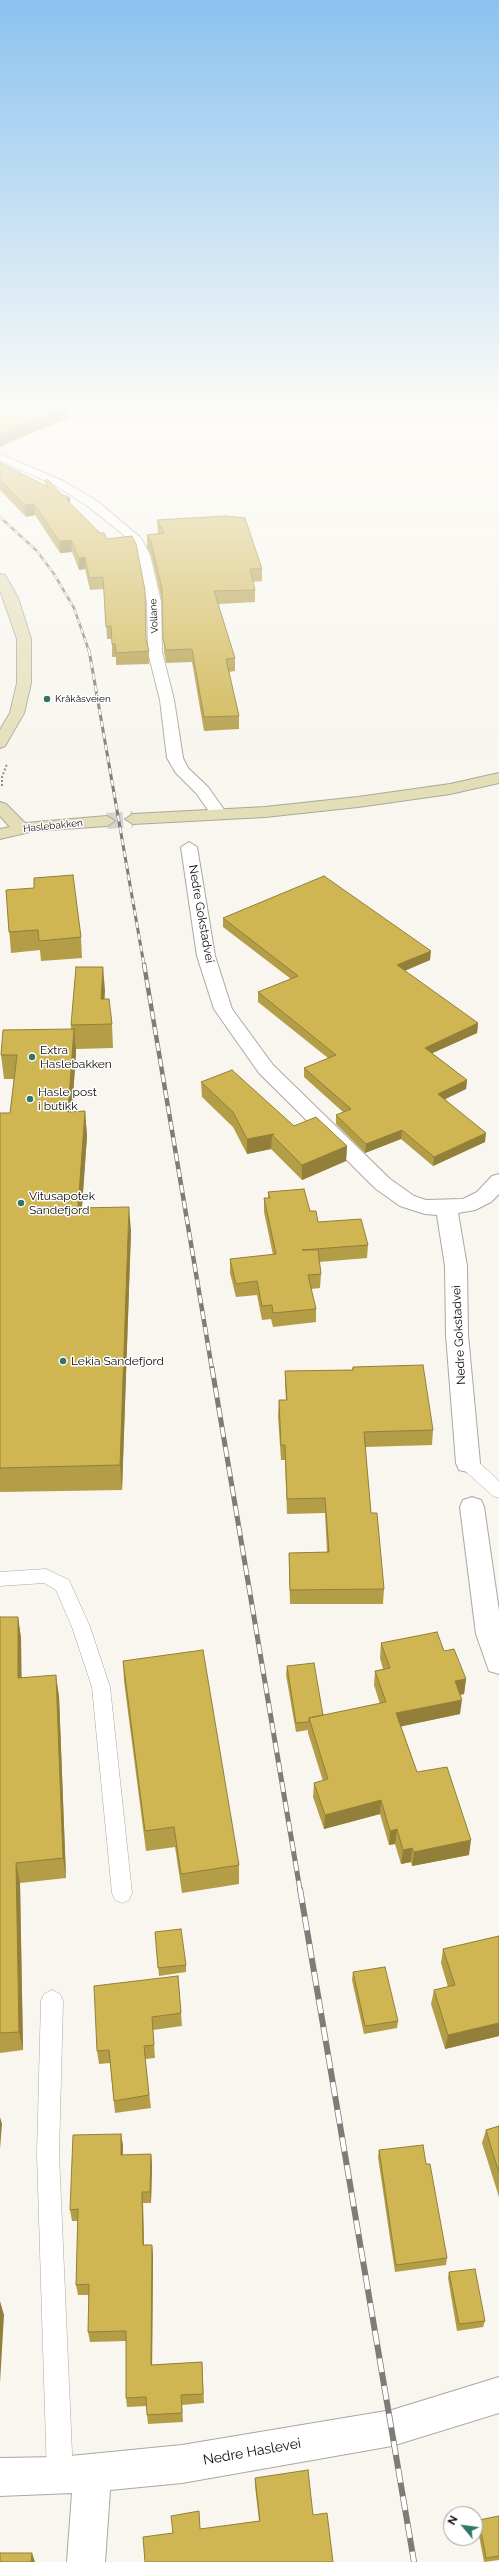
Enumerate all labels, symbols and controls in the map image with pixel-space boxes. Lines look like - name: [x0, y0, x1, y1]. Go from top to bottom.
- street label: Vollane: [147, 598, 161, 634]
- place label: Kråkåsveien: [55, 693, 111, 705]
- marker: Kråkåsveien: [42, 694, 52, 704]
- street label: Haslebakken: [23, 817, 83, 835]
- street label: Nedre Gokstadvei: [185, 864, 217, 964]
- place label: Extra Haslebakken: [40, 1043, 112, 1071]
- marker: Extra Haslebakken: [27, 1052, 37, 1062]
- place label: Hasle post i butikk: [38, 1085, 97, 1113]
- marker: Hasle post i butikk: [25, 1094, 35, 1104]
- place label: Vitusapotek Sandefjord: [29, 1189, 95, 1217]
- marker: Vitusapotek Sandefjord: [16, 1198, 26, 1208]
- street label: Nedre Gokstadvei: [449, 1285, 469, 1385]
- place label: Lekia Sandefjord: [71, 1354, 164, 1368]
- marker: Lekia Sandefjord: [58, 1356, 68, 1366]
- street label: Nedre Haslevei: [202, 2435, 302, 2469]
- north arrow: [443, 2506, 483, 2546]
- text: N: [445, 2514, 461, 2527]

